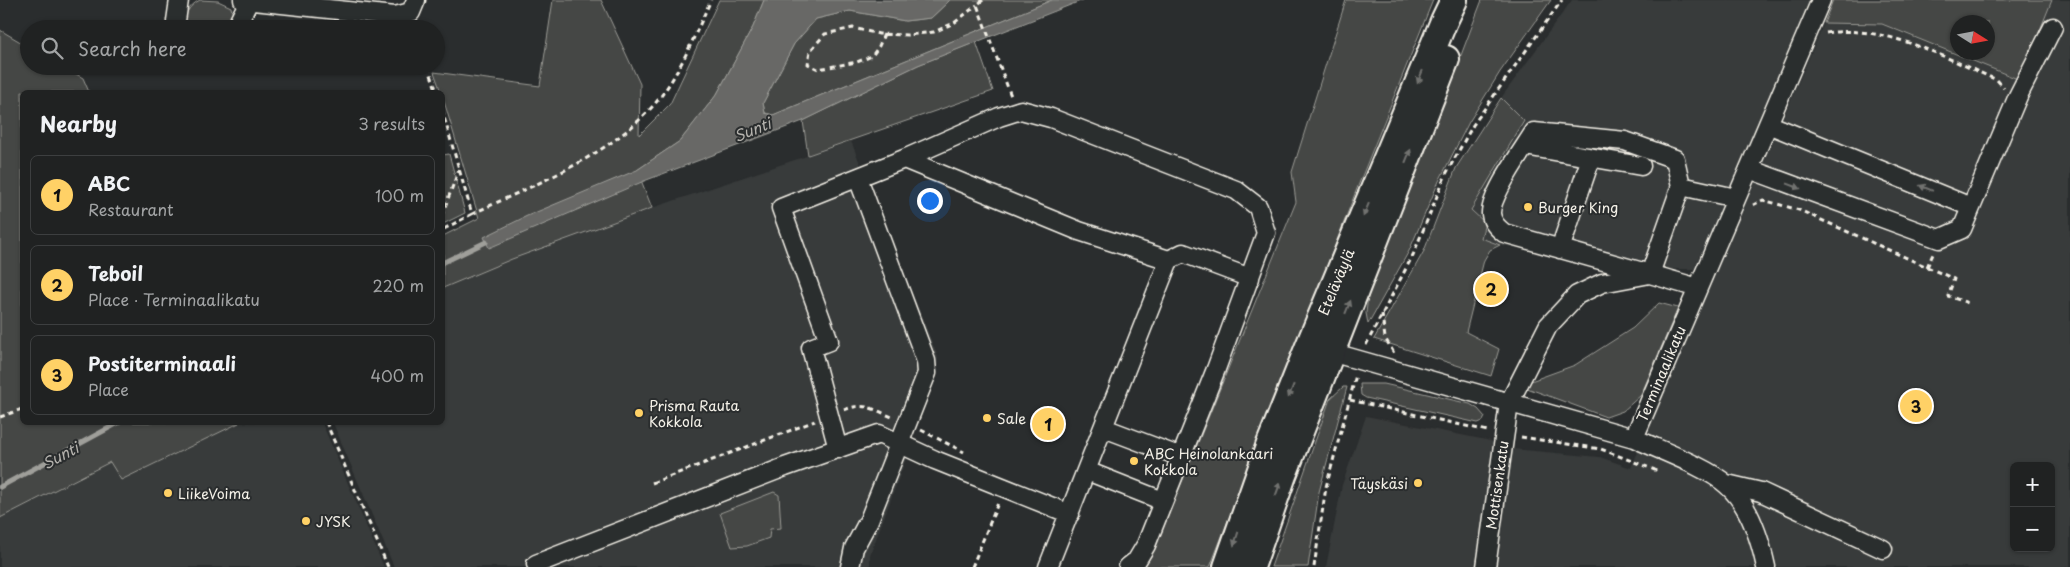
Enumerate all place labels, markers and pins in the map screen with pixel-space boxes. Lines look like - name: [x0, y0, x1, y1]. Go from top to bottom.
- place label: Burger King: [1538, 197, 1618, 218]
- marker: Burger King: [1522, 201, 1534, 213]
- pin: 2: [1475, 270, 1507, 308]
- pin: 3: [1900, 387, 1932, 425]
- place label: Prisma Rauta Kokkola: [649, 395, 740, 432]
- pin: 1: [1032, 405, 1064, 443]
- marker: Prisma Rauta Kokkola: [633, 407, 645, 419]
- place label: Sale: [997, 408, 1026, 429]
- marker: Sale: [981, 412, 993, 424]
- place label: ABC Heinolankaari Kokkola: [1144, 443, 1273, 480]
- marker: ABC Heinolankaari Kokkola: [1128, 455, 1140, 467]
- place label: Täyskäsi: [1350, 473, 1408, 494]
- marker: Täyskäsi: [1412, 477, 1424, 489]
- place label: LiikeVoima: [178, 483, 250, 504]
- marker: LiikeVoima: [162, 487, 174, 499]
- place label: JYSK: [316, 511, 351, 532]
- marker: JYSK: [300, 515, 312, 527]

